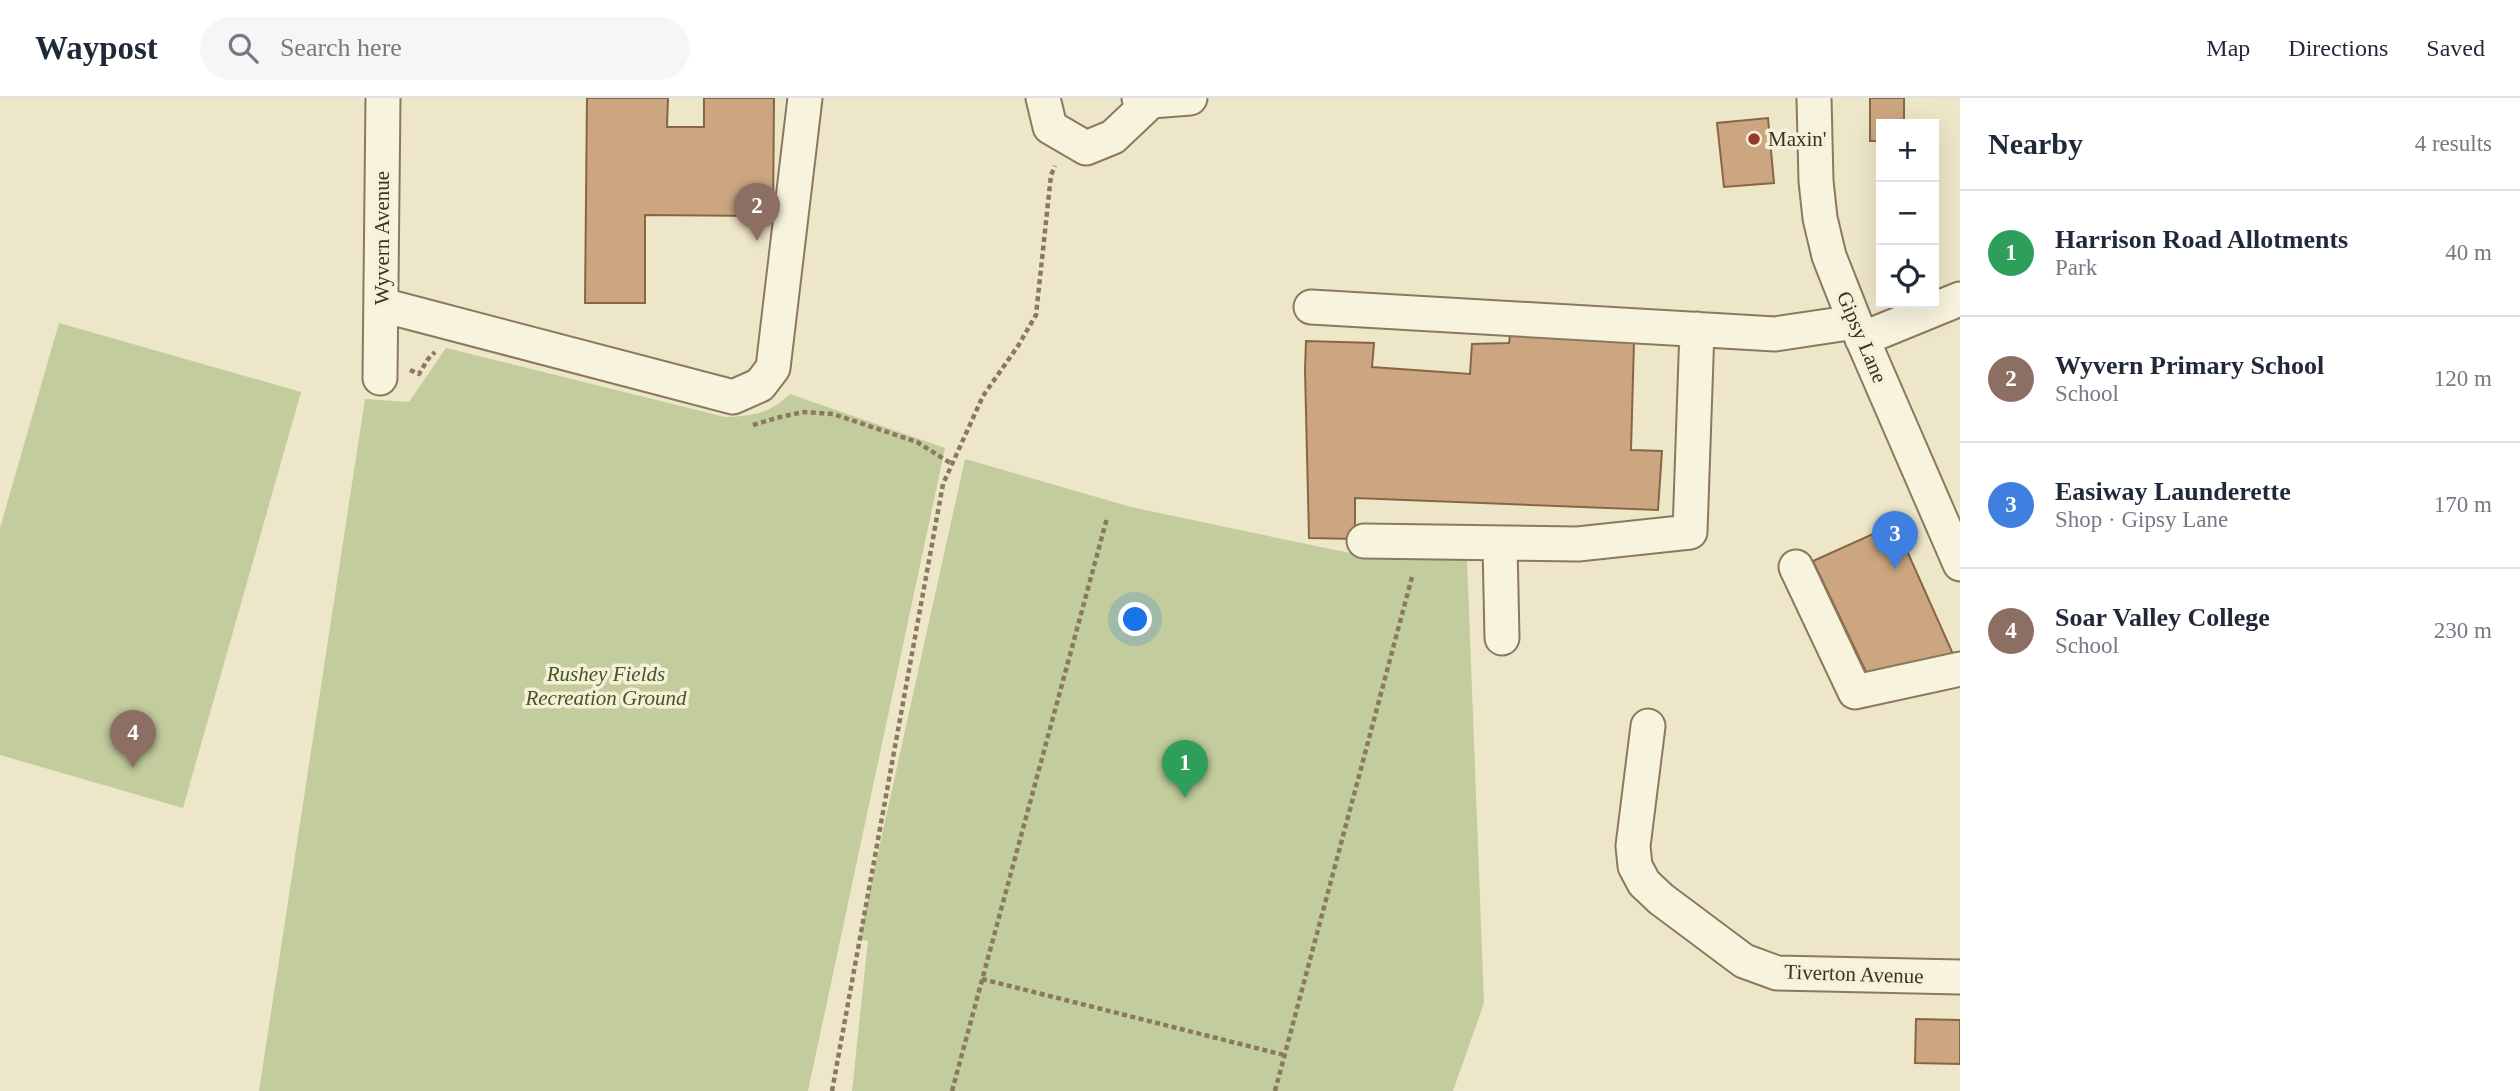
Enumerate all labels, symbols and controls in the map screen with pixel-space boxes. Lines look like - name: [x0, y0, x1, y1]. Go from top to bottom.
- search box: [200, 17, 690, 80]
- icon: search: [224, 29, 262, 67]
- text: Waypost: [35, 30, 158, 66]
- text: Search here: [280, 33, 402, 62]
- text: Map: [2206, 35, 2250, 61]
- text: Directions: [2288, 35, 2388, 61]
- text: Saved: [2426, 35, 2485, 61]
- map controls: [1876, 119, 1939, 308]
- button: +: [1876, 119, 1939, 182]
- place label: Maxin': [1768, 127, 1827, 151]
- text: Nearby: [1988, 127, 2083, 160]
- marker: Maxin': [1746, 131, 1762, 147]
- text: 4 results: [2415, 131, 2492, 156]
- street label: Wyvern Avenue: [370, 171, 394, 305]
- button: −: [1876, 182, 1939, 245]
- pin: 2: [734, 183, 780, 241]
- text: Harrison Road Allotments: [2055, 225, 2348, 254]
- text: 1: [2005, 240, 2017, 265]
- text: 40 m: [2445, 240, 2492, 265]
- button: locate: [1876, 245, 1939, 308]
- text: Park: [2055, 255, 2097, 280]
- street label: Gipsy Lane: [1832, 287, 1892, 387]
- text: Wyvern Primary School: [2055, 351, 2324, 380]
- text: 2: [2005, 366, 2017, 391]
- text: 120 m: [2434, 366, 2492, 391]
- text: School: [2055, 381, 2119, 406]
- text: Easiway Launderette: [2055, 477, 2291, 506]
- text: 3: [2005, 492, 2017, 517]
- text: 170 m: [2434, 492, 2492, 517]
- text: Shop · Gipsy Lane: [2055, 507, 2228, 532]
- pin: 3: [1872, 511, 1918, 569]
- your location: [1118, 602, 1152, 636]
- text: Soar Valley College: [2055, 603, 2270, 632]
- text: 4: [2005, 618, 2017, 643]
- text: 230 m: [2434, 618, 2492, 643]
- text: School: [2055, 633, 2119, 658]
- park label: Rushey Fields Recreation Ground: [524, 662, 687, 710]
- pin: 4: [110, 710, 156, 768]
- pin: 1: [1162, 740, 1208, 798]
- street label: Tiverton Avenue: [1784, 960, 1924, 988]

